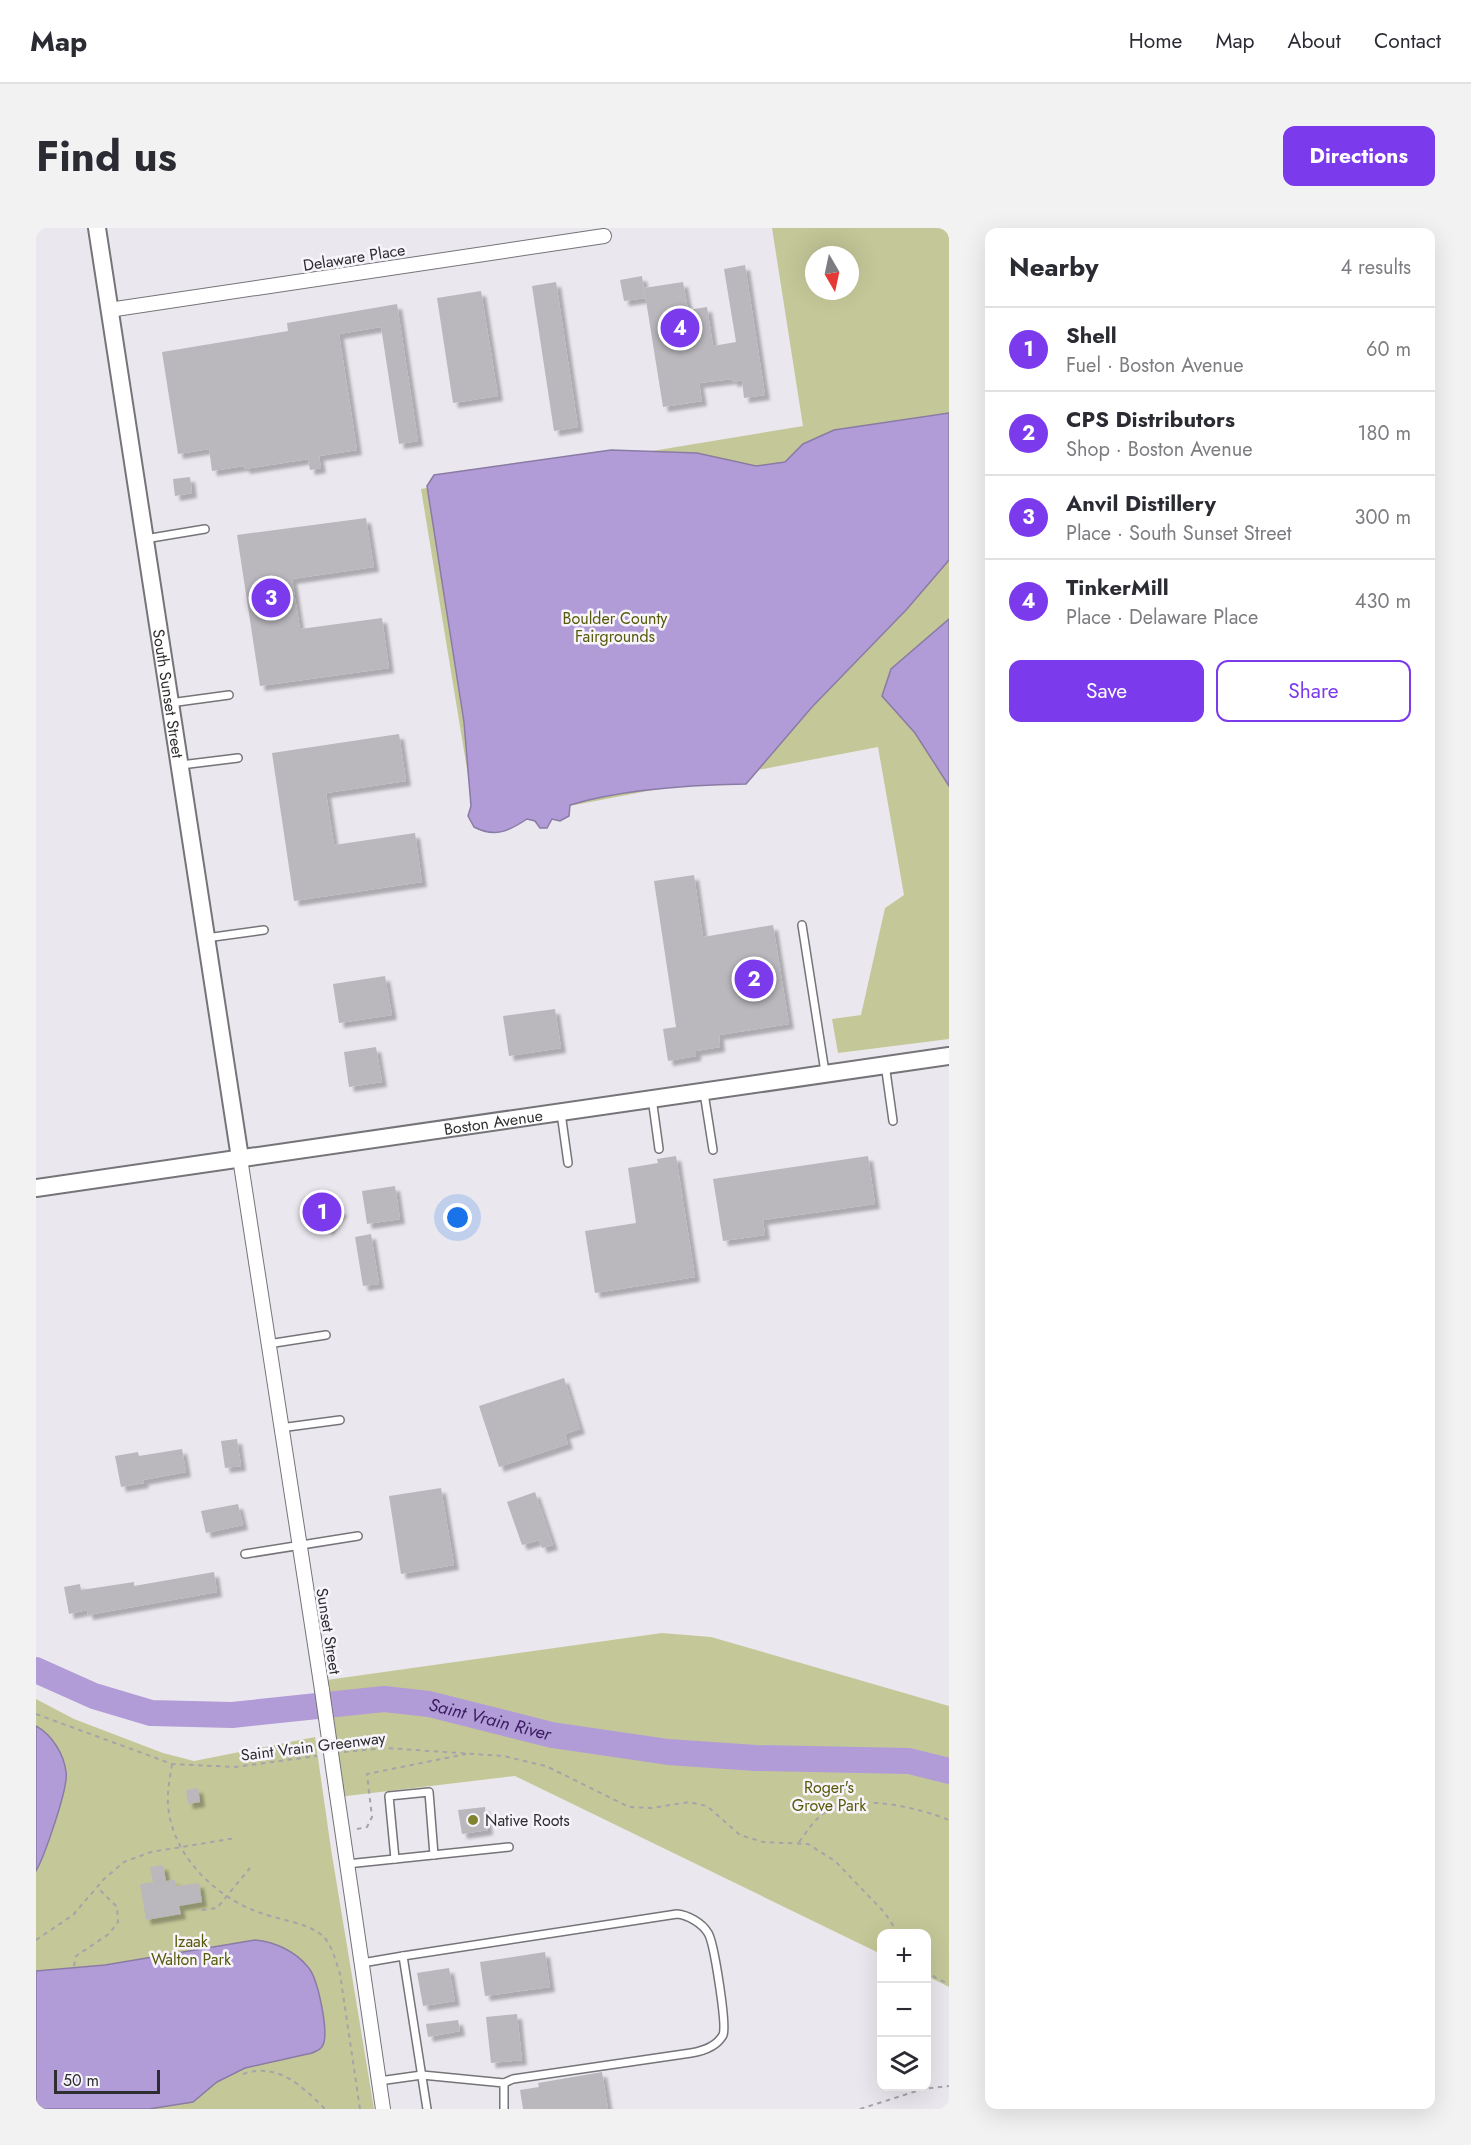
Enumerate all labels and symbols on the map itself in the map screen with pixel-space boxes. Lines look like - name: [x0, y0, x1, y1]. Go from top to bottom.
- street label: Delaware Place: [301, 238, 407, 277]
- north arrow: [805, 246, 859, 300]
- pin: 4: [660, 306, 700, 350]
- pin: 3: [252, 576, 290, 620]
- park label: Boulder County Fairgrounds: [563, 607, 668, 648]
- street label: South Sunset Street: [147, 628, 189, 760]
- pin: 2: [734, 956, 774, 1002]
- street label: Boston Avenue: [442, 1104, 544, 1141]
- pin: 1: [302, 1190, 342, 1234]
- your location: [443, 1203, 472, 1232]
- street label: Sunset Street: [310, 1586, 347, 1676]
- water label: Saint Vrain River: [426, 1691, 555, 1747]
- street label: Saint Vrain Greenway: [239, 1726, 388, 1767]
- park label: Roger's Grove Park: [792, 1776, 867, 1817]
- place label: Native Roots: [485, 1809, 570, 1832]
- marker: Native Roots: [466, 1813, 480, 1827]
- park label: Izaak Walton Park: [151, 1930, 232, 1971]
- scale bar: [54, 2067, 160, 2094]

